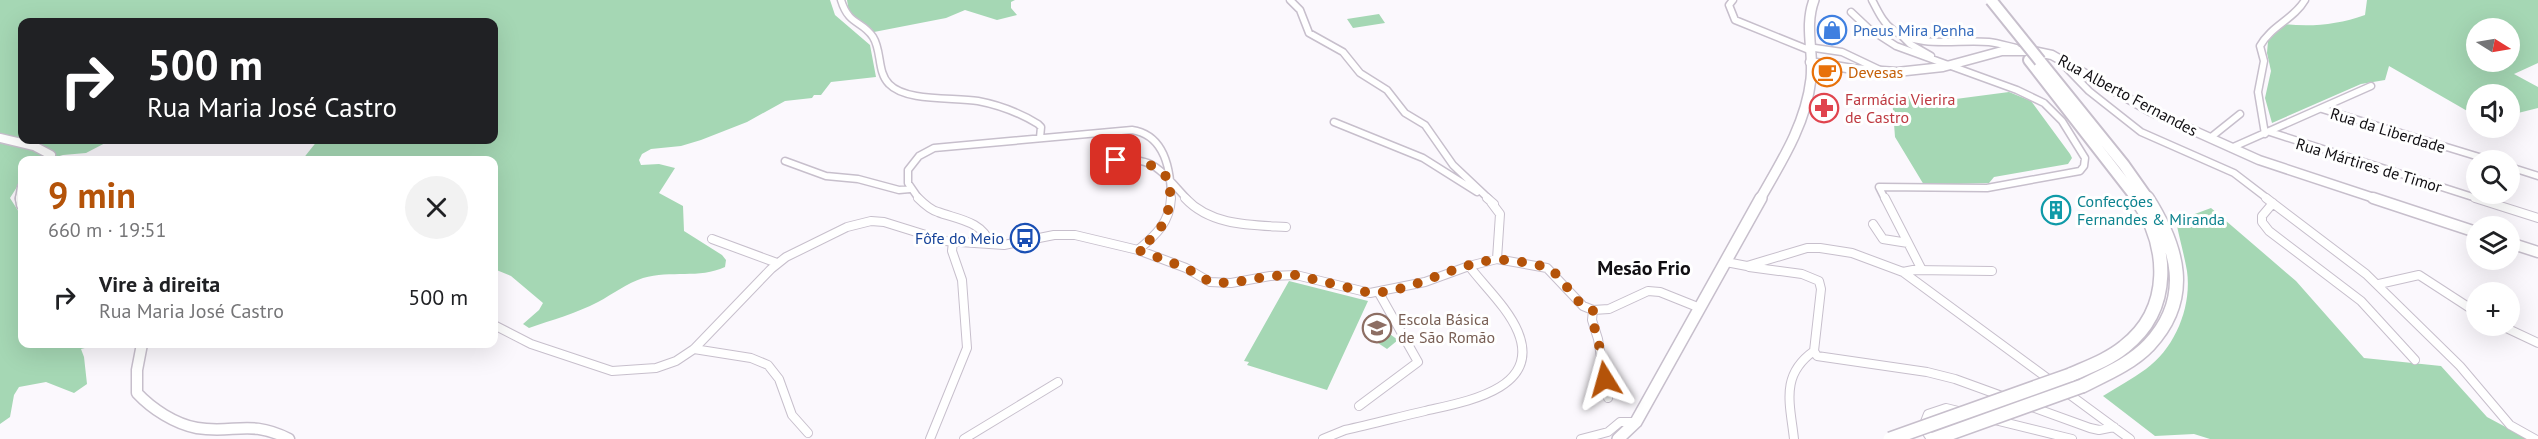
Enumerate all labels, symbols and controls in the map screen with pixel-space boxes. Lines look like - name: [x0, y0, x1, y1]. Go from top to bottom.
- shop icon: Pneus Mira Penha: [1816, 14, 1848, 46]
- north arrow: [2466, 18, 2520, 72]
- map controls: [2466, 18, 2520, 336]
- place label: Pneus Mira Penha: [1853, 20, 1974, 40]
- text: 500 m: [147, 37, 263, 92]
- icon: right: [48, 42, 126, 120]
- street label: Rua Alberto Fernandes: [2055, 50, 2201, 140]
- cafe icon: Devesas: [1811, 56, 1843, 88]
- place label: Devesas: [1848, 62, 1904, 82]
- button: sound: [2466, 84, 2520, 138]
- place label: Farmácia Vierira de Castro: [1845, 89, 1955, 127]
- text: Rua Maria José Castro: [147, 90, 397, 124]
- pharmacy icon: Farmácia Vierira de Castro: [1808, 92, 1840, 124]
- street label: Rua da Liberdade: [2328, 103, 2448, 157]
- street label: Rua Mártires de Timor: [2294, 133, 2445, 197]
- pin: [1090, 134, 1141, 185]
- icon: arrive: [1099, 143, 1132, 176]
- button: search: [2466, 150, 2520, 204]
- text: 9 min: [48, 171, 136, 218]
- button: close: [405, 176, 468, 239]
- place label: Confecções Fernandes & Miranda: [2077, 191, 2225, 229]
- building icon: Confecções Fernandes & Miranda: [2040, 194, 2072, 226]
- button: layers: [2466, 216, 2520, 270]
- text: 660 m · 19:51: [48, 217, 166, 243]
- bus stop icon: Fôfe do Meio: [1009, 222, 1041, 254]
- place label: Fôfe do Meio: [915, 228, 1004, 248]
- district label: Mesão Frio: [1597, 255, 1691, 281]
- text: Vire à direita: [99, 270, 220, 298]
- icon: right: [48, 281, 81, 314]
- button: +: [2466, 282, 2520, 336]
- text: 500 m: [408, 283, 468, 311]
- text: Rua Maria José Castro: [99, 298, 284, 324]
- place label: Escola Básica de São Romão: [1398, 309, 1495, 347]
- school or university icon: Escola Básica de São Romão: [1361, 312, 1393, 344]
- position arrow: [1573, 347, 1637, 411]

